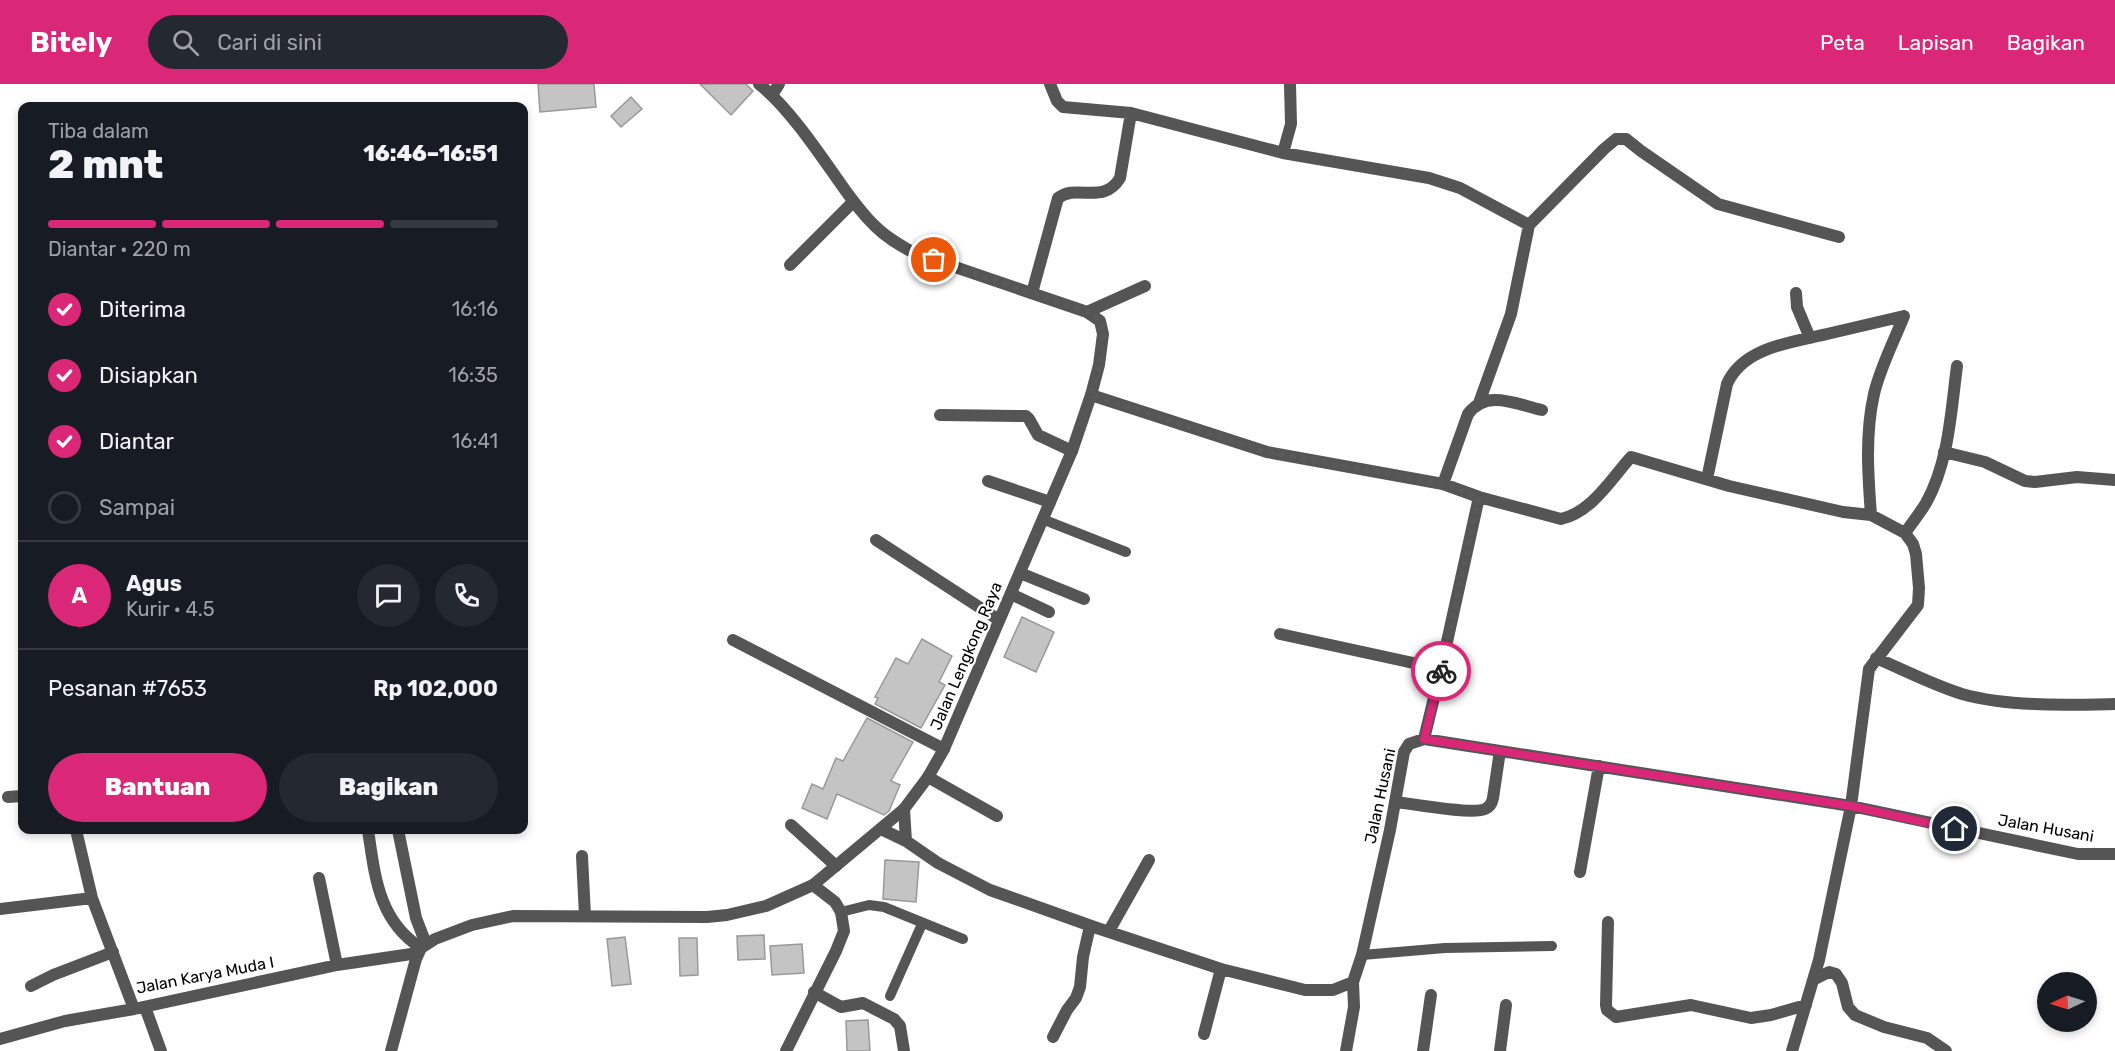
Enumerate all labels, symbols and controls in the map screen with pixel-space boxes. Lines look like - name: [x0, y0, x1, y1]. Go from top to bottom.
- search box: [148, 15, 568, 69]
- text: Bitely: [30, 26, 112, 59]
- icon: search: [169, 26, 202, 59]
- text: Cari di sini: [217, 29, 322, 56]
- text: Peta: [1820, 30, 1865, 55]
- text: Lapisan: [1898, 30, 1974, 55]
- text: Bagikan: [2007, 30, 2085, 55]
- text: Tiba dalam: [48, 119, 149, 143]
- text: 16:46–16:51: [363, 140, 498, 167]
- text: 2 mnt: [48, 142, 163, 188]
- pin: [908, 234, 959, 285]
- text: Diantar · 220 m: [48, 237, 191, 261]
- icon: bag: [917, 243, 950, 276]
- icon: check: [48, 293, 81, 326]
- text: Diterima: [99, 296, 186, 323]
- text: 16:16: [452, 297, 498, 321]
- icon: check: [48, 359, 81, 392]
- text: Disiapkan: [99, 362, 198, 389]
- text: 16:35: [448, 363, 498, 387]
- icon: check: [48, 425, 81, 458]
- text: Diantar: [99, 428, 174, 455]
- text: 16:41: [452, 429, 498, 453]
- text: Sampai: [99, 494, 175, 521]
- button: chat: [357, 564, 420, 627]
- button: phone: [435, 564, 498, 627]
- text: Agus: [126, 570, 182, 597]
- street label: Jalan Lengkong Raya: [926, 579, 1006, 733]
- text: A: [72, 582, 87, 609]
- text: Kurir · 4.5: [126, 597, 215, 621]
- courier: [1411, 641, 1471, 701]
- icon: bike: [1425, 655, 1458, 688]
- text: Pesanan #7653: [48, 675, 207, 702]
- text: Rp 102,000: [373, 675, 498, 702]
- street label: Jalan Husani: [1361, 747, 1399, 845]
- button: Bantuan: [48, 753, 267, 822]
- button: Bagikan: [279, 753, 498, 822]
- pin: [1929, 803, 1980, 854]
- street label: Jalan Husani: [1997, 810, 2095, 846]
- icon: home: [1938, 812, 1971, 845]
- street label: Jalan Karya Muda I: [135, 952, 275, 998]
- north arrow: [2037, 972, 2097, 1032]
- map controls: [2037, 972, 2097, 1032]

